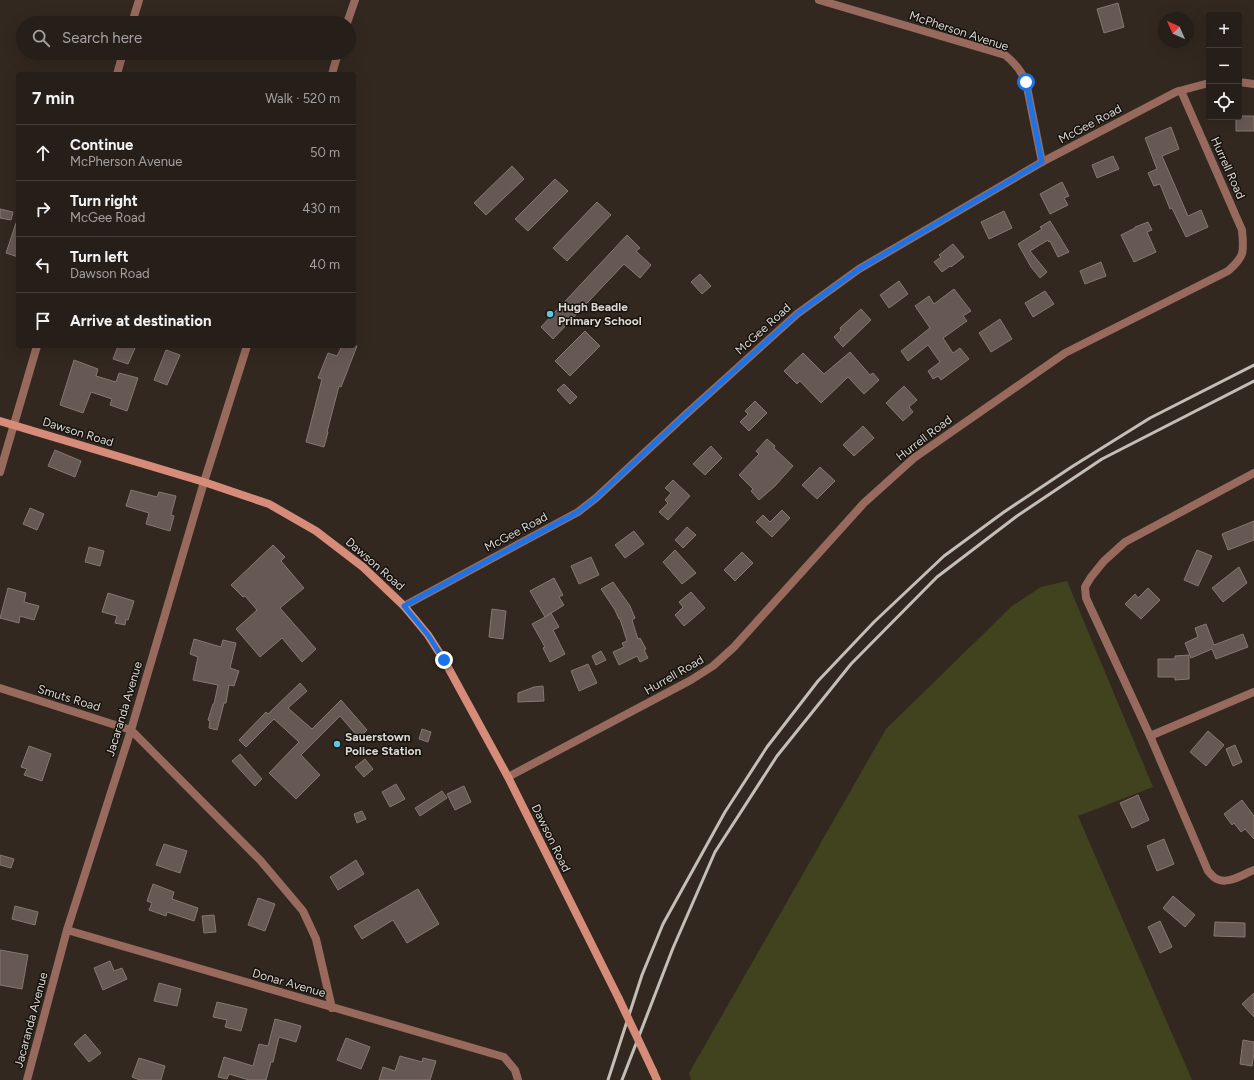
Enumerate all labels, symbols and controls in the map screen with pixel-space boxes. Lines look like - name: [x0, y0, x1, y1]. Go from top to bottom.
- street label: McPherson Avenue: [908, 8, 1011, 54]
- north arrow: [1158, 12, 1194, 48]
- map controls: [1206, 12, 1242, 120]
- button: +: [1206, 12, 1242, 48]
- search box: [16, 16, 356, 60]
- icon: search: [30, 27, 52, 49]
- text: Search here: [62, 29, 142, 47]
- button: −: [1206, 48, 1242, 84]
- route start: [1017, 73, 1035, 91]
- button: locate: [1206, 84, 1242, 120]
- text: 7 min: [32, 88, 74, 108]
- text: Walk · 520 m: [265, 91, 340, 106]
- street label: McGee Road: [1056, 102, 1124, 146]
- street label: Hurrell Road: [1208, 135, 1248, 201]
- text: Continue: [70, 136, 133, 154]
- icon: ahead: [32, 142, 54, 164]
- text: 50 m: [310, 145, 340, 160]
- text: McPherson Avenue: [70, 154, 182, 169]
- text: Turn right: [70, 192, 138, 210]
- icon: right: [32, 198, 54, 220]
- text: 430 m: [302, 201, 340, 216]
- text: McGee Road: [70, 210, 145, 225]
- text: Turn left: [70, 248, 128, 266]
- icon: left: [32, 254, 54, 276]
- text: 40 m: [309, 257, 340, 272]
- text: Dawson Road: [70, 266, 150, 281]
- place label: Hugh Beadle Primary School: [558, 300, 642, 328]
- street label: McGee Road: [733, 301, 793, 357]
- marker: Hugh Beadle Primary School: [545, 309, 555, 319]
- icon: arrive: [32, 310, 54, 332]
- text: Arrive at destination: [70, 312, 211, 330]
- street label: Hurrell Road: [893, 412, 955, 464]
- street label: Dawson Road: [41, 415, 115, 449]
- street label: McGee Road: [482, 510, 550, 554]
- street label: Dawson Road: [343, 535, 407, 593]
- route end: [435, 651, 453, 669]
- street label: Hurrell Road: [642, 652, 706, 698]
- street label: Jacaranda Avenue: [103, 659, 145, 758]
- street label: Smuts Road: [36, 682, 102, 714]
- place label: Sauerstown Police Station: [345, 730, 422, 758]
- marker: Sauerstown Police Station: [332, 739, 342, 749]
- street label: Dawson Road: [529, 802, 573, 874]
- street label: Donar Avenue: [251, 966, 328, 1000]
- street label: Jacaranda Avenue: [11, 970, 51, 1069]

